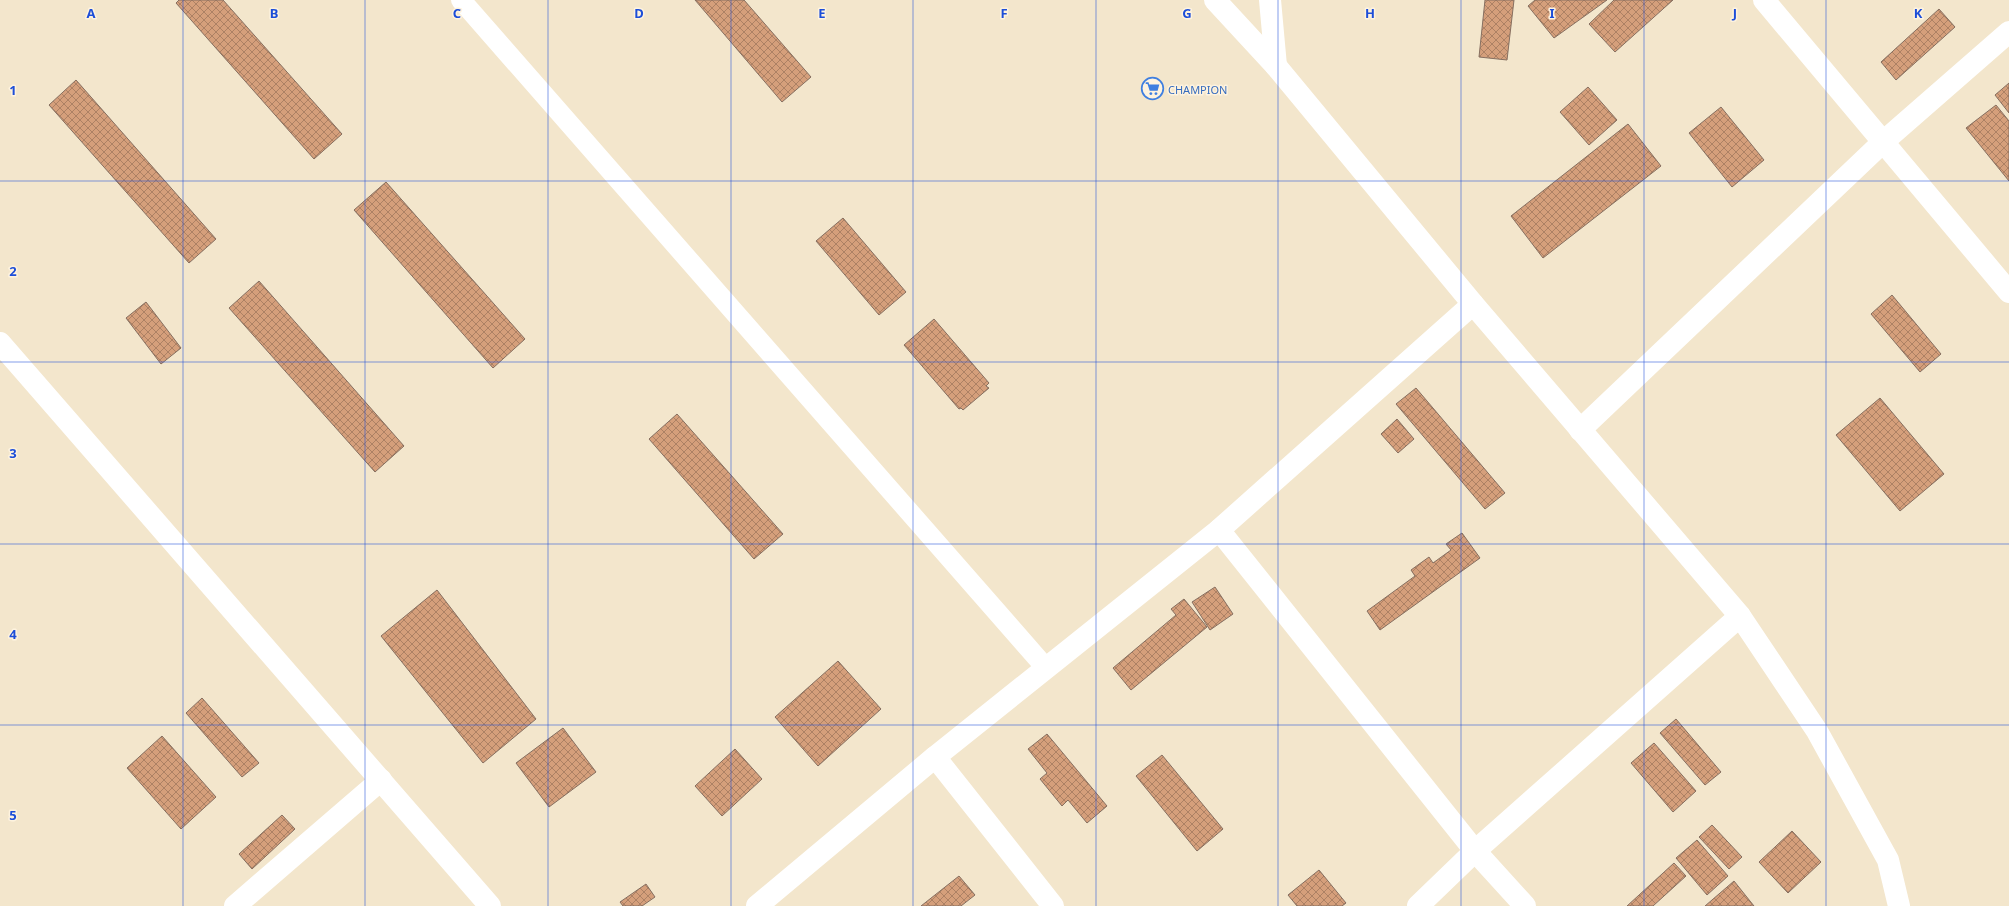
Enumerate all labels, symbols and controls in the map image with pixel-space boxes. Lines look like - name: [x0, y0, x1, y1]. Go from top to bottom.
- text: A: [87, 4, 96, 22]
- text: B: [270, 4, 278, 22]
- text: C: [453, 4, 461, 22]
- text: D: [634, 4, 644, 22]
- text: E: [818, 4, 826, 22]
- text: F: [1000, 4, 1008, 22]
- text: G: [1182, 4, 1192, 22]
- text: H: [1365, 4, 1375, 22]
- text: I: [1549, 4, 1555, 22]
- text: J: [1732, 4, 1737, 22]
- text: K: [1914, 4, 1923, 22]
- supermarket icon: CHAMPION: [1140, 76, 1166, 102]
- text: 1: [9, 81, 17, 99]
- place label: CHAMPION: [1168, 82, 1227, 97]
- text: 2: [9, 262, 17, 280]
- text: 3: [9, 444, 17, 462]
- text: 4: [9, 625, 17, 643]
- text: 5: [9, 806, 17, 824]

